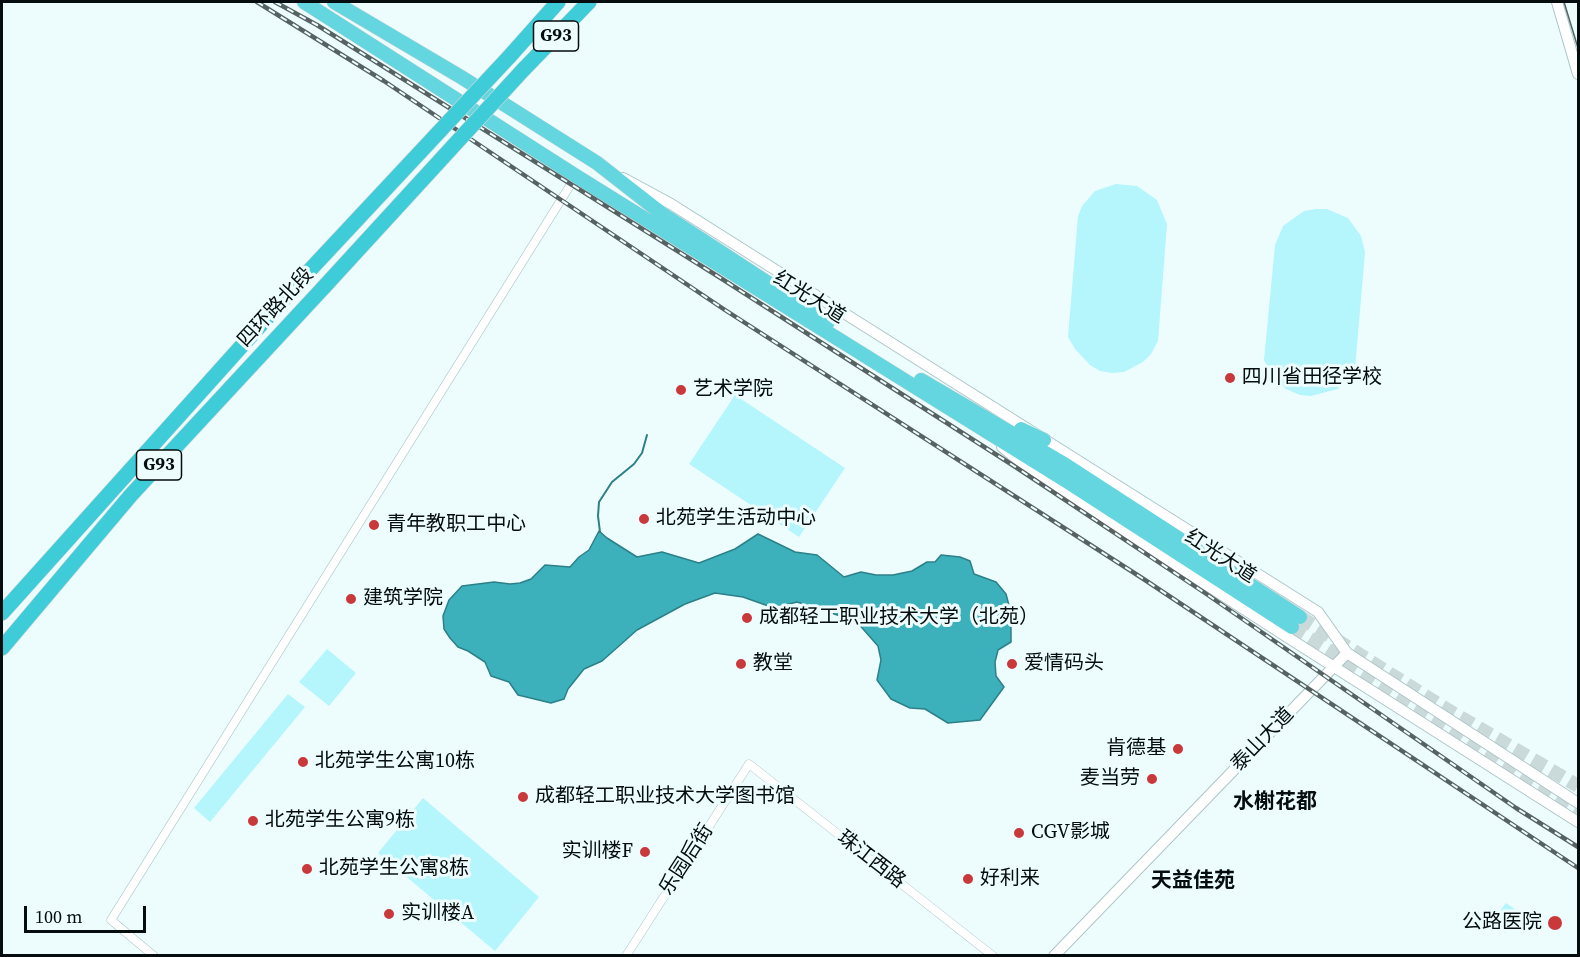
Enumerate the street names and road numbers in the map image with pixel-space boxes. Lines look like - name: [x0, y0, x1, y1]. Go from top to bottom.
- road number: G93: [534, 21, 578, 51]
- street label: 四环路北段: [233, 263, 319, 353]
- street label: 红光大道: [769, 267, 849, 329]
- road number: G93: [136, 450, 182, 480]
- street label: 红光大道: [1180, 525, 1260, 589]
- street label: 泰山大道: [1227, 703, 1299, 777]
- street label: 乐园后街: [655, 820, 719, 900]
- street label: 珠江西路: [832, 826, 910, 894]

